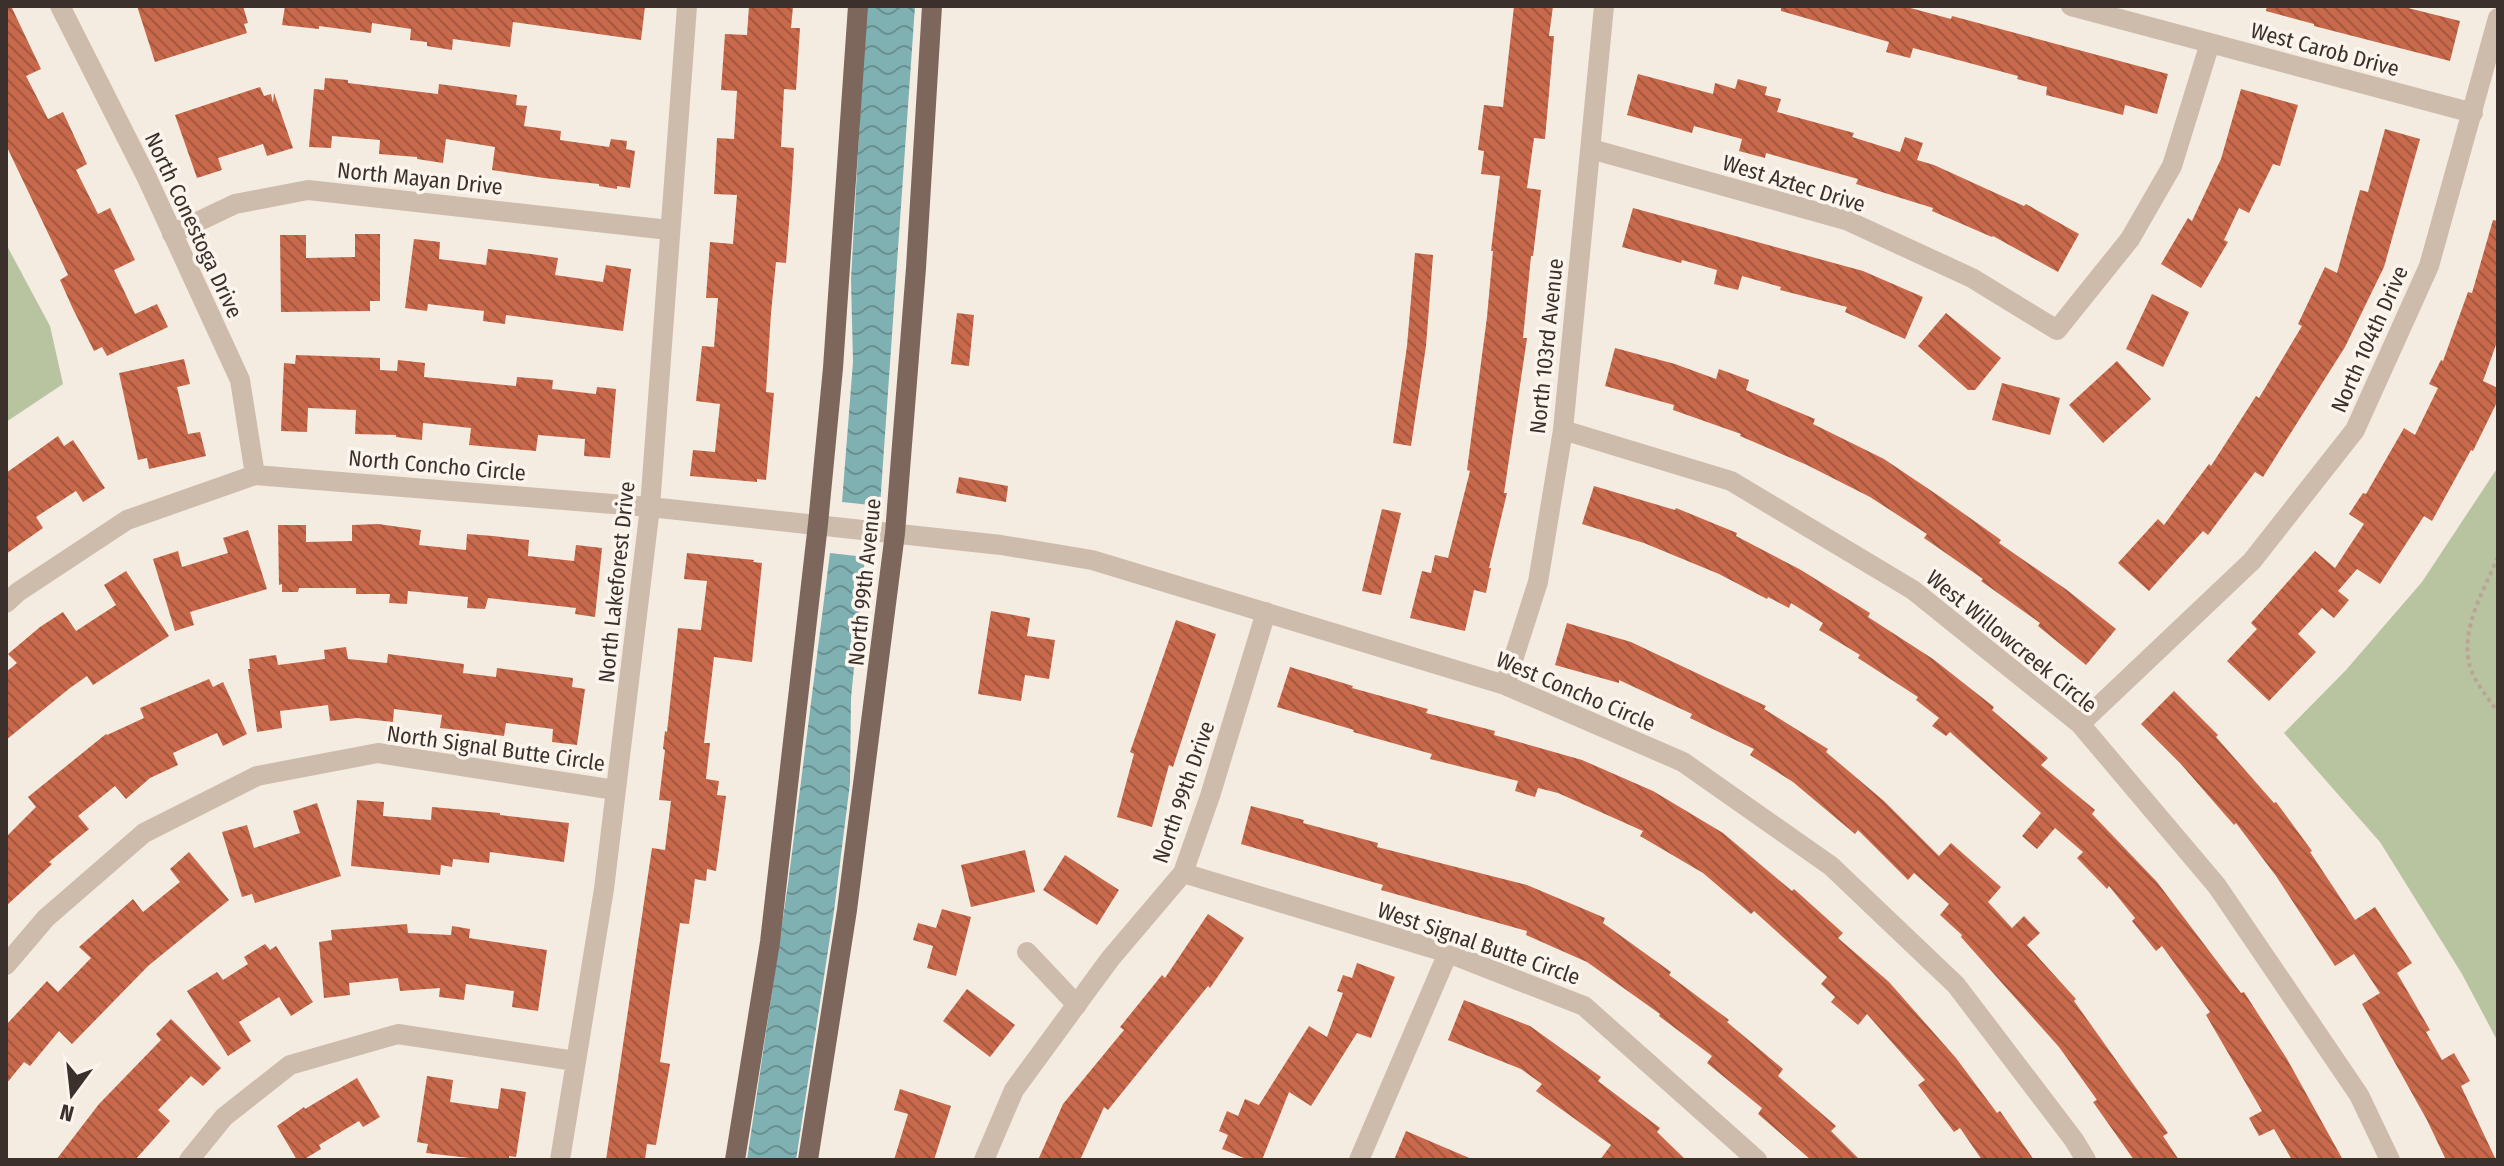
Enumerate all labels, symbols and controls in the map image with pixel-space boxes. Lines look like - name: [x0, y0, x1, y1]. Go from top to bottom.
- street label: West Carob Drive: [2248, 17, 2402, 82]
- street label: North Conestoga Drive: [139, 128, 248, 322]
- street label: West Aztec Drive: [1719, 149, 1869, 218]
- street label: North Mayan Drive: [336, 156, 504, 201]
- street label: North 103rd Avenue: [1524, 257, 1569, 435]
- street label: North 104th Drive: [2325, 262, 2414, 417]
- street label: North Concho Circle: [347, 444, 527, 487]
- street label: North Lakeforest Drive: [593, 480, 640, 684]
- street label: North 99th Avenue: [842, 497, 887, 667]
- street label: West Willowcreek Circle: [1921, 564, 2102, 719]
- street label: West Concho Circle: [1492, 646, 1659, 737]
- street label: North 99th Drive: [1147, 718, 1220, 867]
- street label: North Signal Butte Circle: [385, 720, 607, 777]
- street label: West Signal Butte Circle: [1374, 896, 1584, 991]
- north arrow: [32, 1054, 112, 1134]
- text: N: [57, 1098, 77, 1128]

